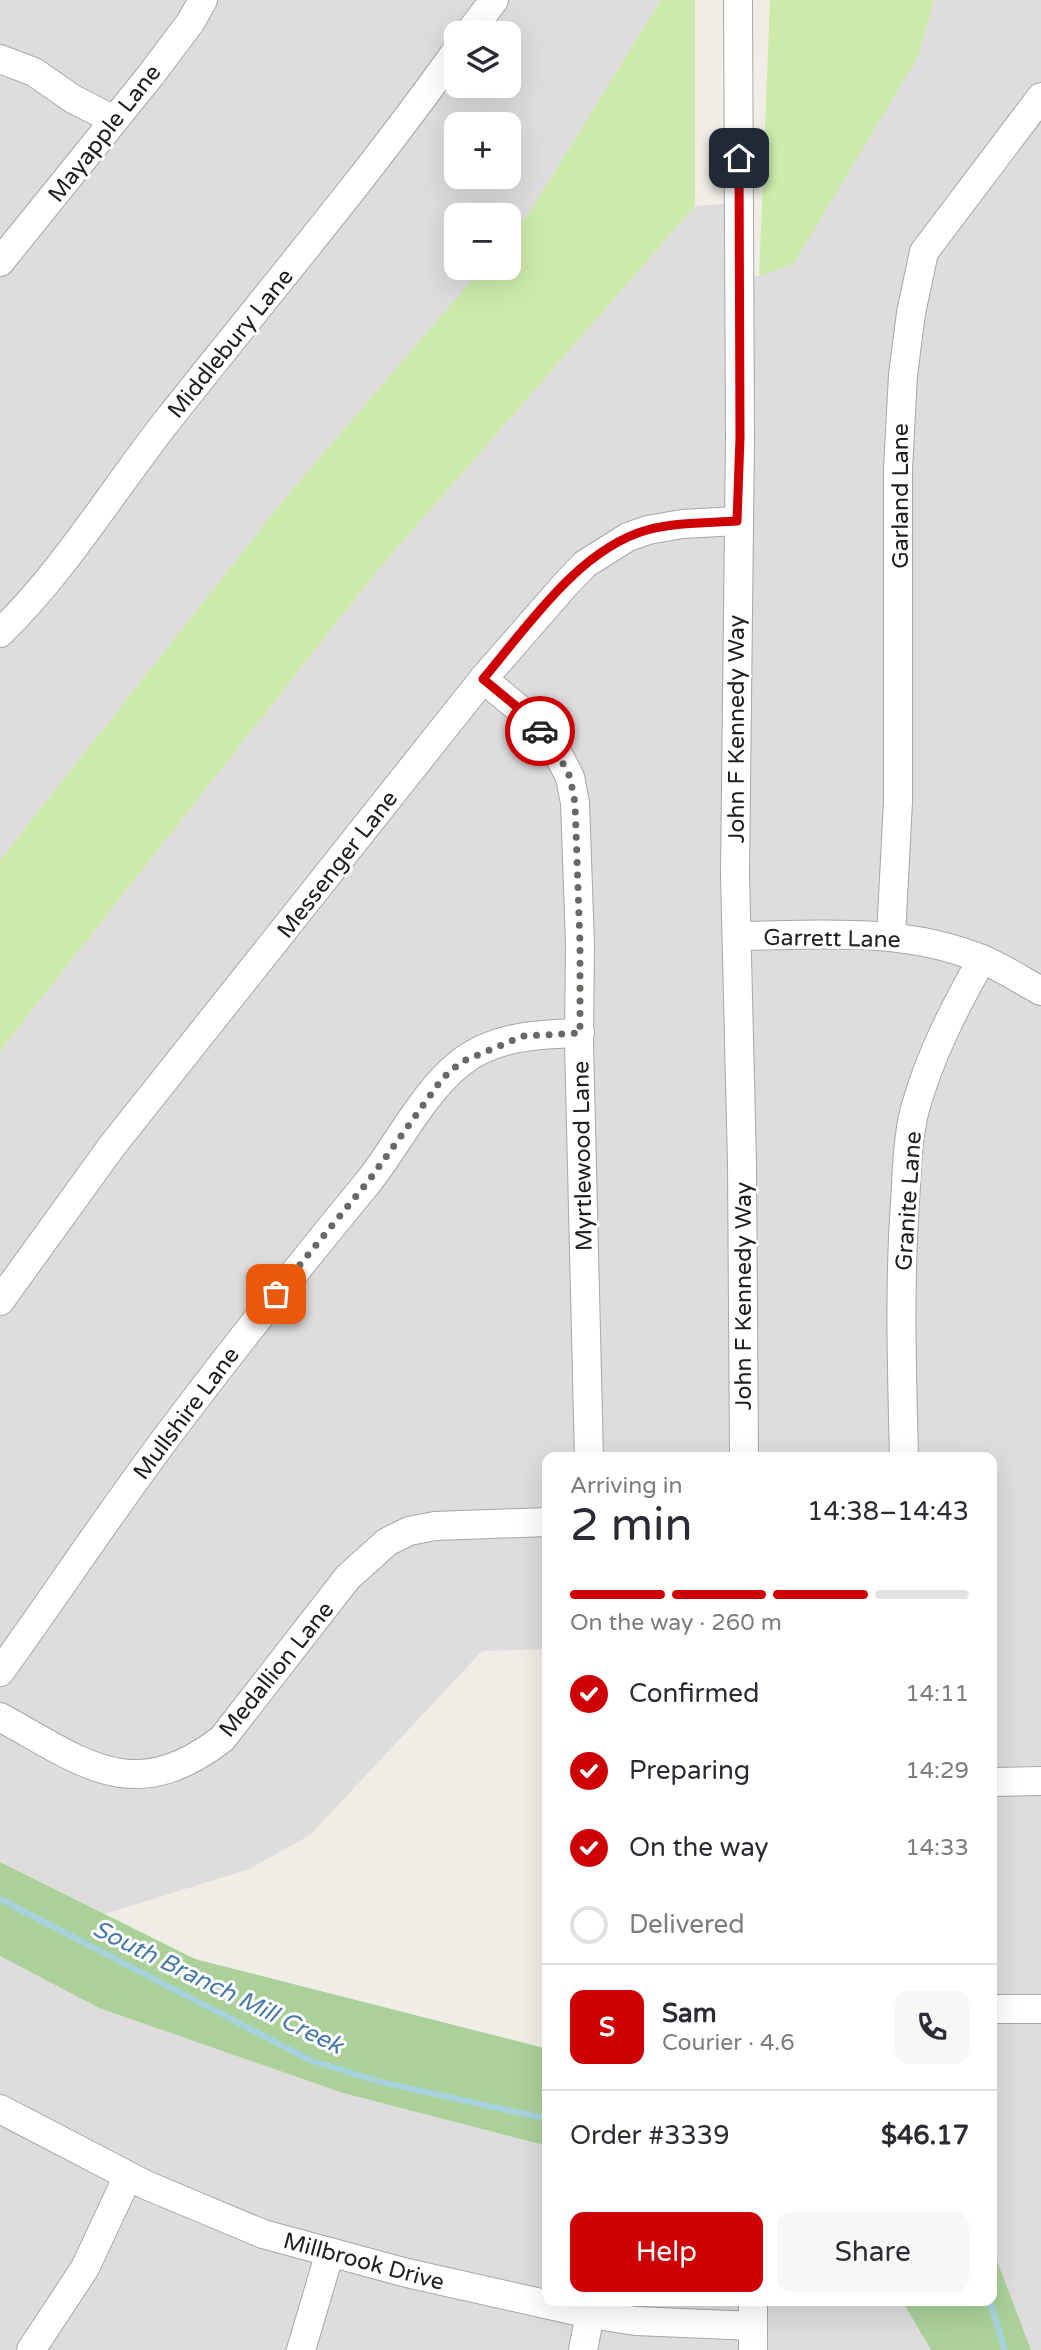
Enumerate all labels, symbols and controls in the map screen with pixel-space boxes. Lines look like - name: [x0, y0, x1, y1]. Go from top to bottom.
- map controls: [444, 21, 521, 280]
- button: layers: [444, 21, 521, 98]
- street label: Mayapple Lane: [42, 59, 167, 208]
- button: +: [444, 112, 521, 189]
- pin: [709, 128, 769, 188]
- icon: home: [720, 139, 758, 177]
- button: −: [444, 203, 521, 280]
- street label: Middlebury Lane: [162, 263, 300, 424]
- street label: Garland Lane: [887, 423, 915, 569]
- street label: John F Kennedy Way: [723, 615, 751, 843]
- courier: [505, 696, 575, 766]
- icon: car: [521, 712, 559, 750]
- street label: Messenger Lane: [271, 785, 404, 944]
- street label: Garrett Lane: [763, 924, 901, 954]
- street label: Myrtlewood Lane: [567, 1061, 599, 1251]
- street label: Granite Lane: [890, 1130, 928, 1272]
- street label: John F Kennedy Way: [730, 1182, 758, 1410]
- pin: [246, 1264, 306, 1324]
- icon: bag: [257, 1275, 295, 1313]
- street label: Mullshire Lane: [128, 1342, 246, 1485]
- text: Arriving in: [570, 1472, 683, 1500]
- text: 14:38–14:43: [807, 1496, 969, 1527]
- text: 2 min: [570, 1498, 693, 1553]
- street label: Medallion Lane: [213, 1596, 340, 1743]
- text: On the way · 260 m: [570, 1609, 782, 1637]
- icon: check: [570, 1675, 608, 1713]
- text: Confirmed: [629, 1678, 759, 1709]
- text: 14:11: [905, 1680, 969, 1708]
- icon: check: [570, 1752, 608, 1790]
- text: Preparing: [629, 1755, 750, 1786]
- text: 14:29: [905, 1757, 969, 1785]
- icon: check: [570, 1829, 608, 1867]
- text: On the way: [629, 1832, 769, 1863]
- text: 14:33: [905, 1834, 969, 1862]
- text: Delivered: [629, 1909, 745, 1940]
- water label: South Branch Mill Creek: [88, 1914, 349, 2061]
- button: phone: [895, 1990, 969, 2064]
- text: Sam: [662, 1998, 717, 2029]
- text: S: [599, 2012, 615, 2043]
- text: Courier · 4.6: [662, 2029, 795, 2057]
- text: Order #3339: [570, 2120, 730, 2151]
- text: $46.17: [881, 2120, 969, 2151]
- button: Help: [570, 2212, 763, 2292]
- button: Share: [777, 2212, 969, 2292]
- street label: Millbrook Drive: [280, 2227, 447, 2297]

